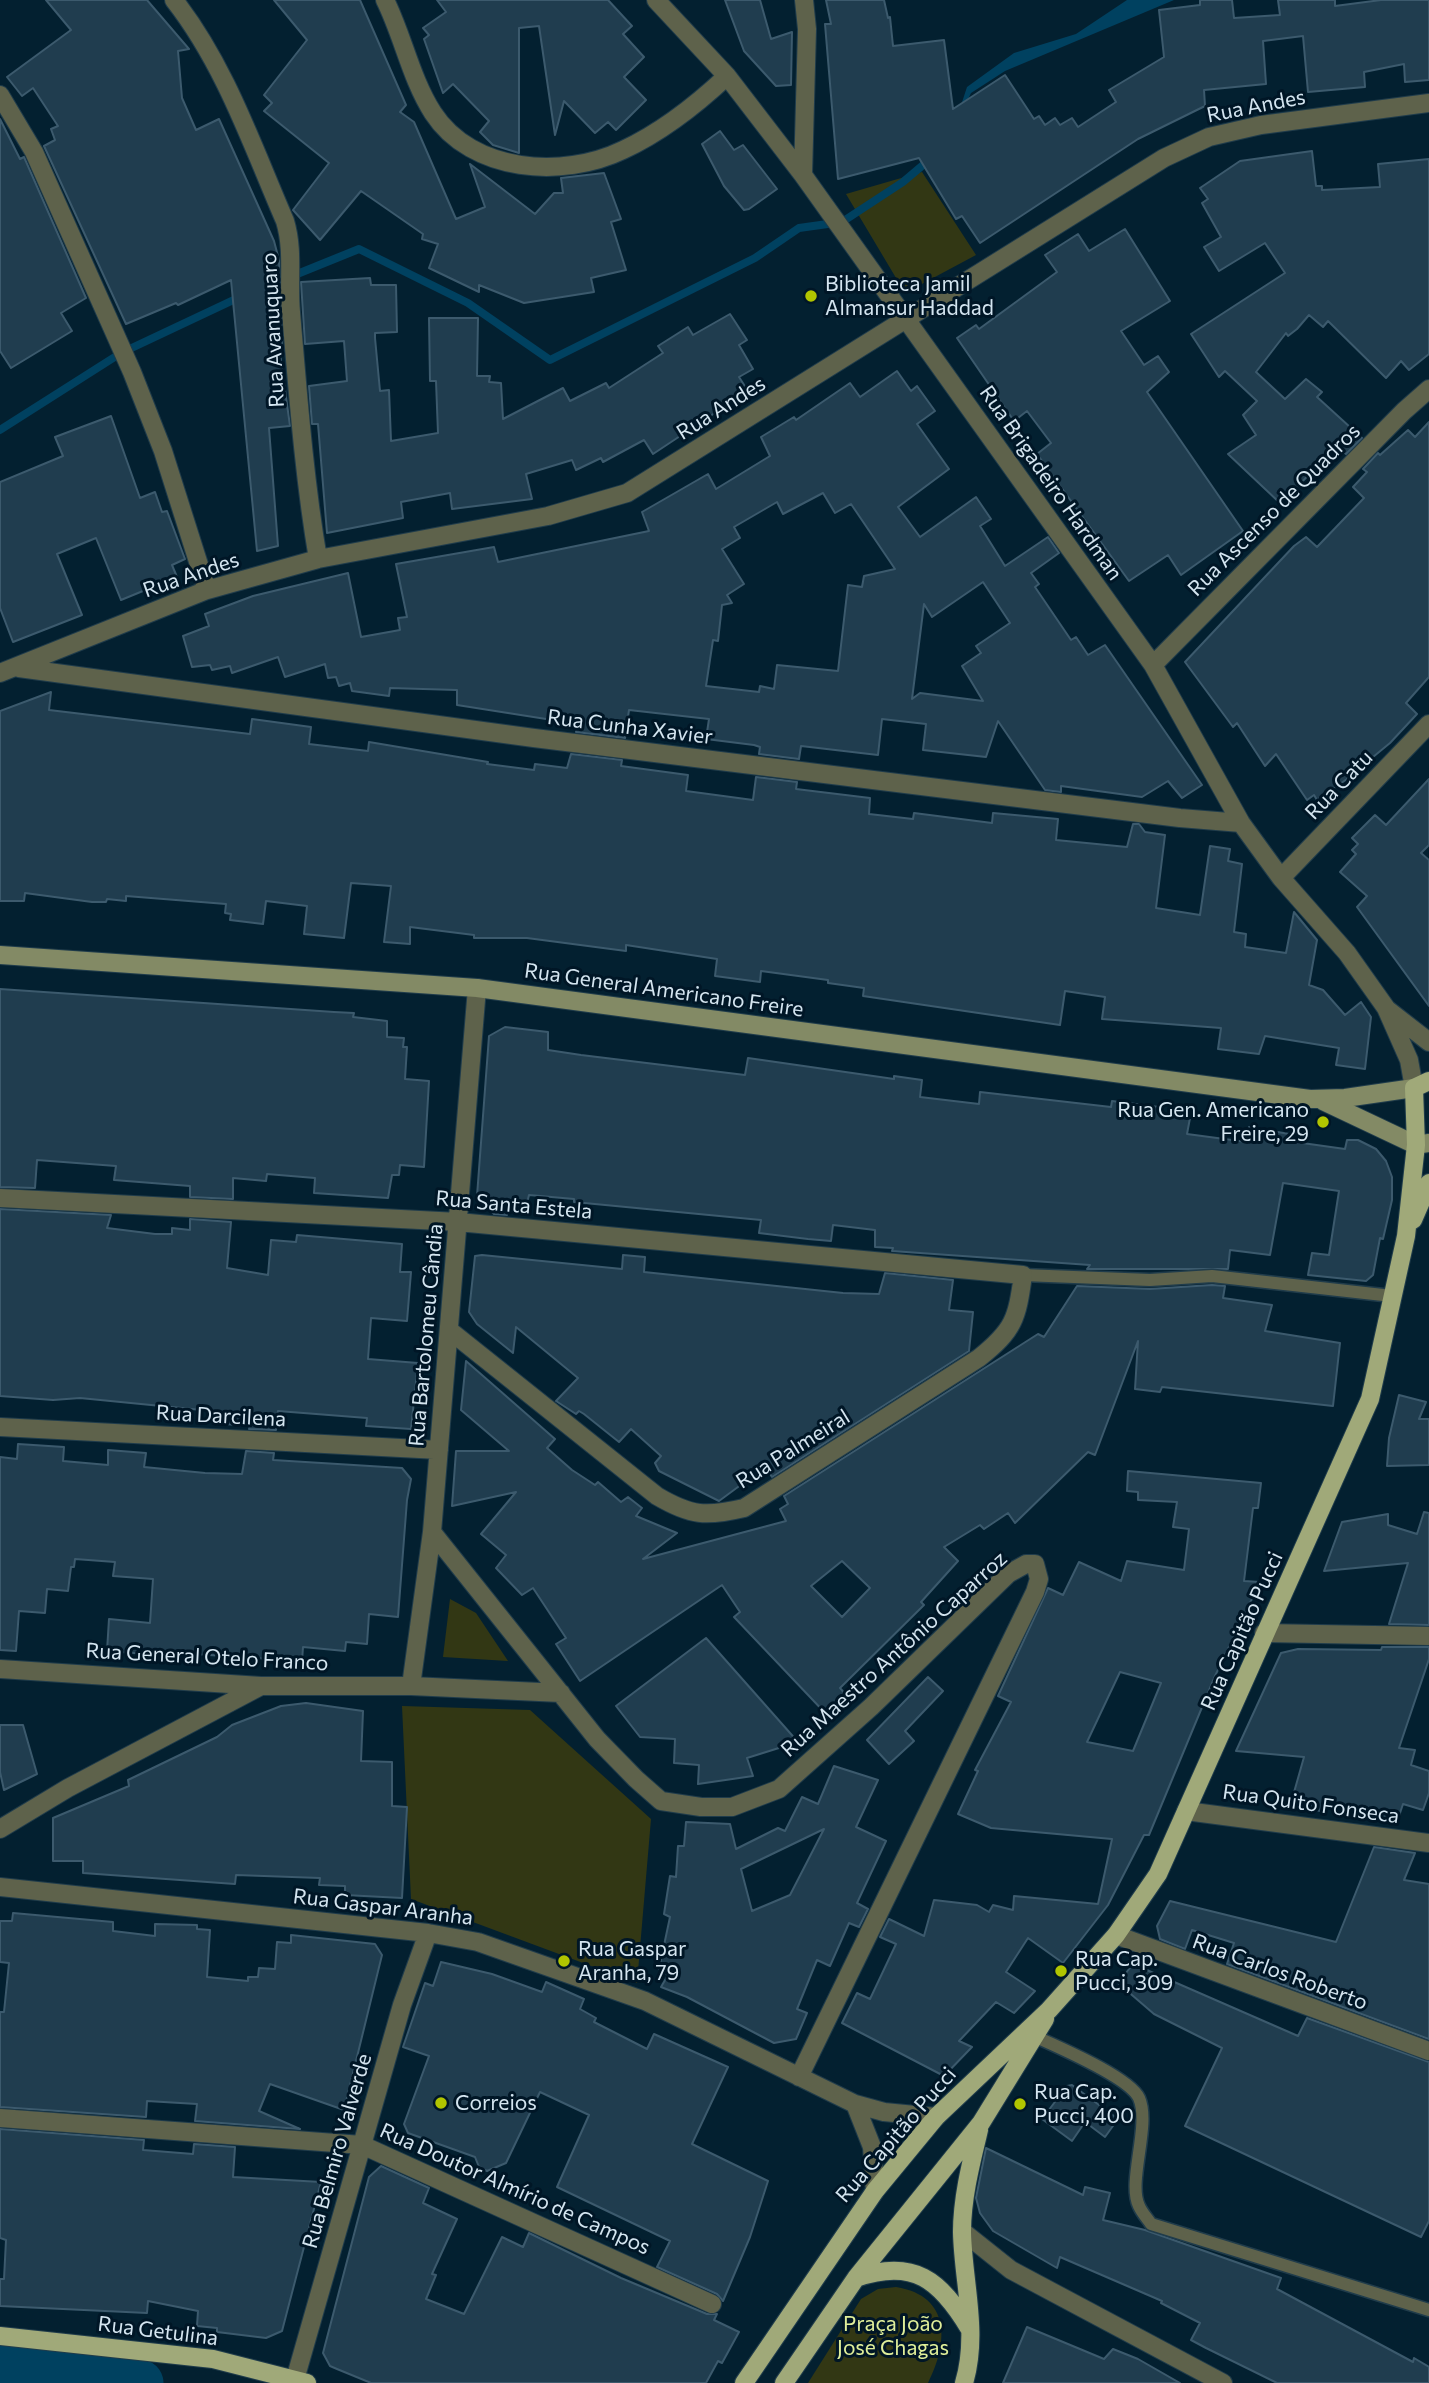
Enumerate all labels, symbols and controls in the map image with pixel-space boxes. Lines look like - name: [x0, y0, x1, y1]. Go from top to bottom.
- street label: Rua Andes: [1205, 84, 1307, 128]
- street label: Rua Avanuquaro: [256, 252, 290, 408]
- place label: Biblioteca Jamil Almansur Haddad: [825, 271, 994, 321]
- marker: Biblioteca Jamil Almansur Haddad: [803, 288, 819, 304]
- street label: Rua Andes: [672, 371, 770, 445]
- street label: Rua Brigadeiro Hardman: [974, 381, 1128, 585]
- street label: Rua Ascenso de Quadros: [1183, 419, 1365, 601]
- street label: Rua Andes: [140, 547, 242, 603]
- street label: Rua Cunha Xavier: [546, 704, 714, 750]
- street label: Rua Catu: [1300, 745, 1378, 825]
- street label: Rua General Americano Freire: [523, 958, 805, 1022]
- place label: Rua Gen. Americano Freire, 29: [1117, 1097, 1309, 1147]
- marker: Rua Gen. Americano Freire, 29: [1315, 1114, 1331, 1130]
- street label: Rua Santa Estela: [435, 1186, 593, 1224]
- street label: Rua Bartolomeu Cândia: [404, 1223, 448, 1447]
- street label: Rua Darcilena: [155, 1400, 287, 1432]
- street label: Rua Palmeiral: [731, 1404, 855, 1494]
- street label: Rua Maestro Antônio Caparroz: [776, 1546, 1012, 1762]
- street label: Rua Capitão Pucci: [1196, 1548, 1288, 1714]
- street label: Rua General Otelo Franco: [85, 1638, 329, 1676]
- street label: Rua Quito Fonseca: [1221, 1779, 1401, 1829]
- street label: Rua Gaspar Aranha: [292, 1883, 474, 1931]
- street label: Rua Carlos Roberto: [1189, 1929, 1371, 2015]
- place label: Rua Gaspar Aranha, 79: [578, 1936, 686, 1986]
- place label: Rua Cap. Pucci, 309: [1075, 1946, 1173, 1996]
- marker: Rua Gaspar Aranha, 79: [556, 1953, 572, 1969]
- marker: Rua Cap. Pucci, 309: [1053, 1963, 1069, 1979]
- street label: Rua Belmiro Valverde: [297, 2051, 377, 2251]
- street label: Rua Capitão Pucci: [830, 2062, 962, 2208]
- place label: Rua Cap. Pucci, 400: [1034, 2079, 1134, 2129]
- place label: Correios: [455, 2090, 537, 2116]
- marker: Correios: [433, 2095, 449, 2111]
- marker: Rua Cap. Pucci, 400: [1012, 2096, 1028, 2112]
- street label: Rua Doutor Almírio de Campos: [376, 2118, 654, 2260]
- street label: Rua Getulina: [96, 2311, 220, 2351]
- park label: Praça João José Chagas: [837, 2311, 949, 2361]

